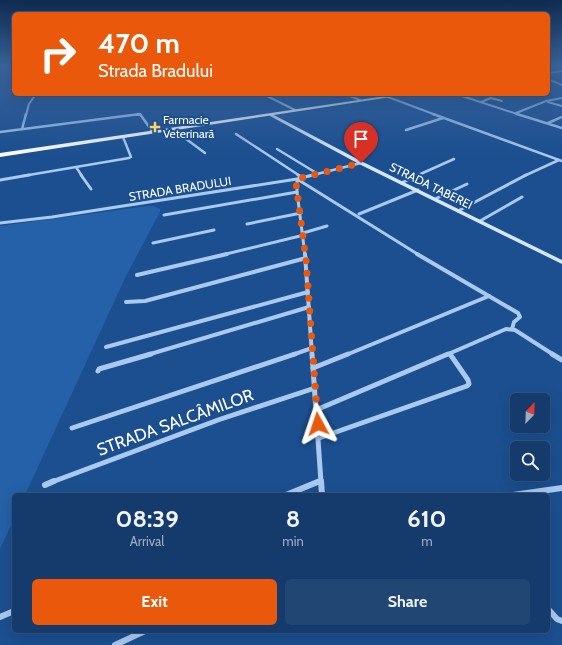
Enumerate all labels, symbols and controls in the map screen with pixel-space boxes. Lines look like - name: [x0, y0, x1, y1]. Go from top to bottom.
- text: 470 m: [98, 26, 180, 60]
- icon: right: [32, 28, 84, 80]
- text: Strada Bradului: [98, 60, 213, 82]
- place label: Farmacie Veterinară: [163, 112, 214, 141]
- marker: Farmacie Veterinară: [150, 122, 160, 132]
- pin: [344, 122, 378, 163]
- icon: arrive: [350, 128, 372, 150]
- street label: STRADA TABEREI: [387, 159, 475, 212]
- street label: STRADA BRADULUI: [128, 173, 232, 204]
- street label: STRADA SALCÂMILOR: [94, 383, 256, 460]
- north arrow: [510, 393, 550, 433]
- map controls: [510, 393, 550, 481]
- position arrow: [297, 403, 339, 445]
- button: search: [510, 441, 550, 481]
- text: 08:39: [116, 504, 179, 533]
- text: 8: [286, 504, 300, 533]
- text: 610: [407, 504, 446, 533]
- text: Arrival: [130, 533, 164, 549]
- text: min: [282, 533, 304, 549]
- text: m: [421, 533, 433, 549]
- button: Exit: [32, 579, 277, 625]
- button: Share: [285, 579, 530, 625]

